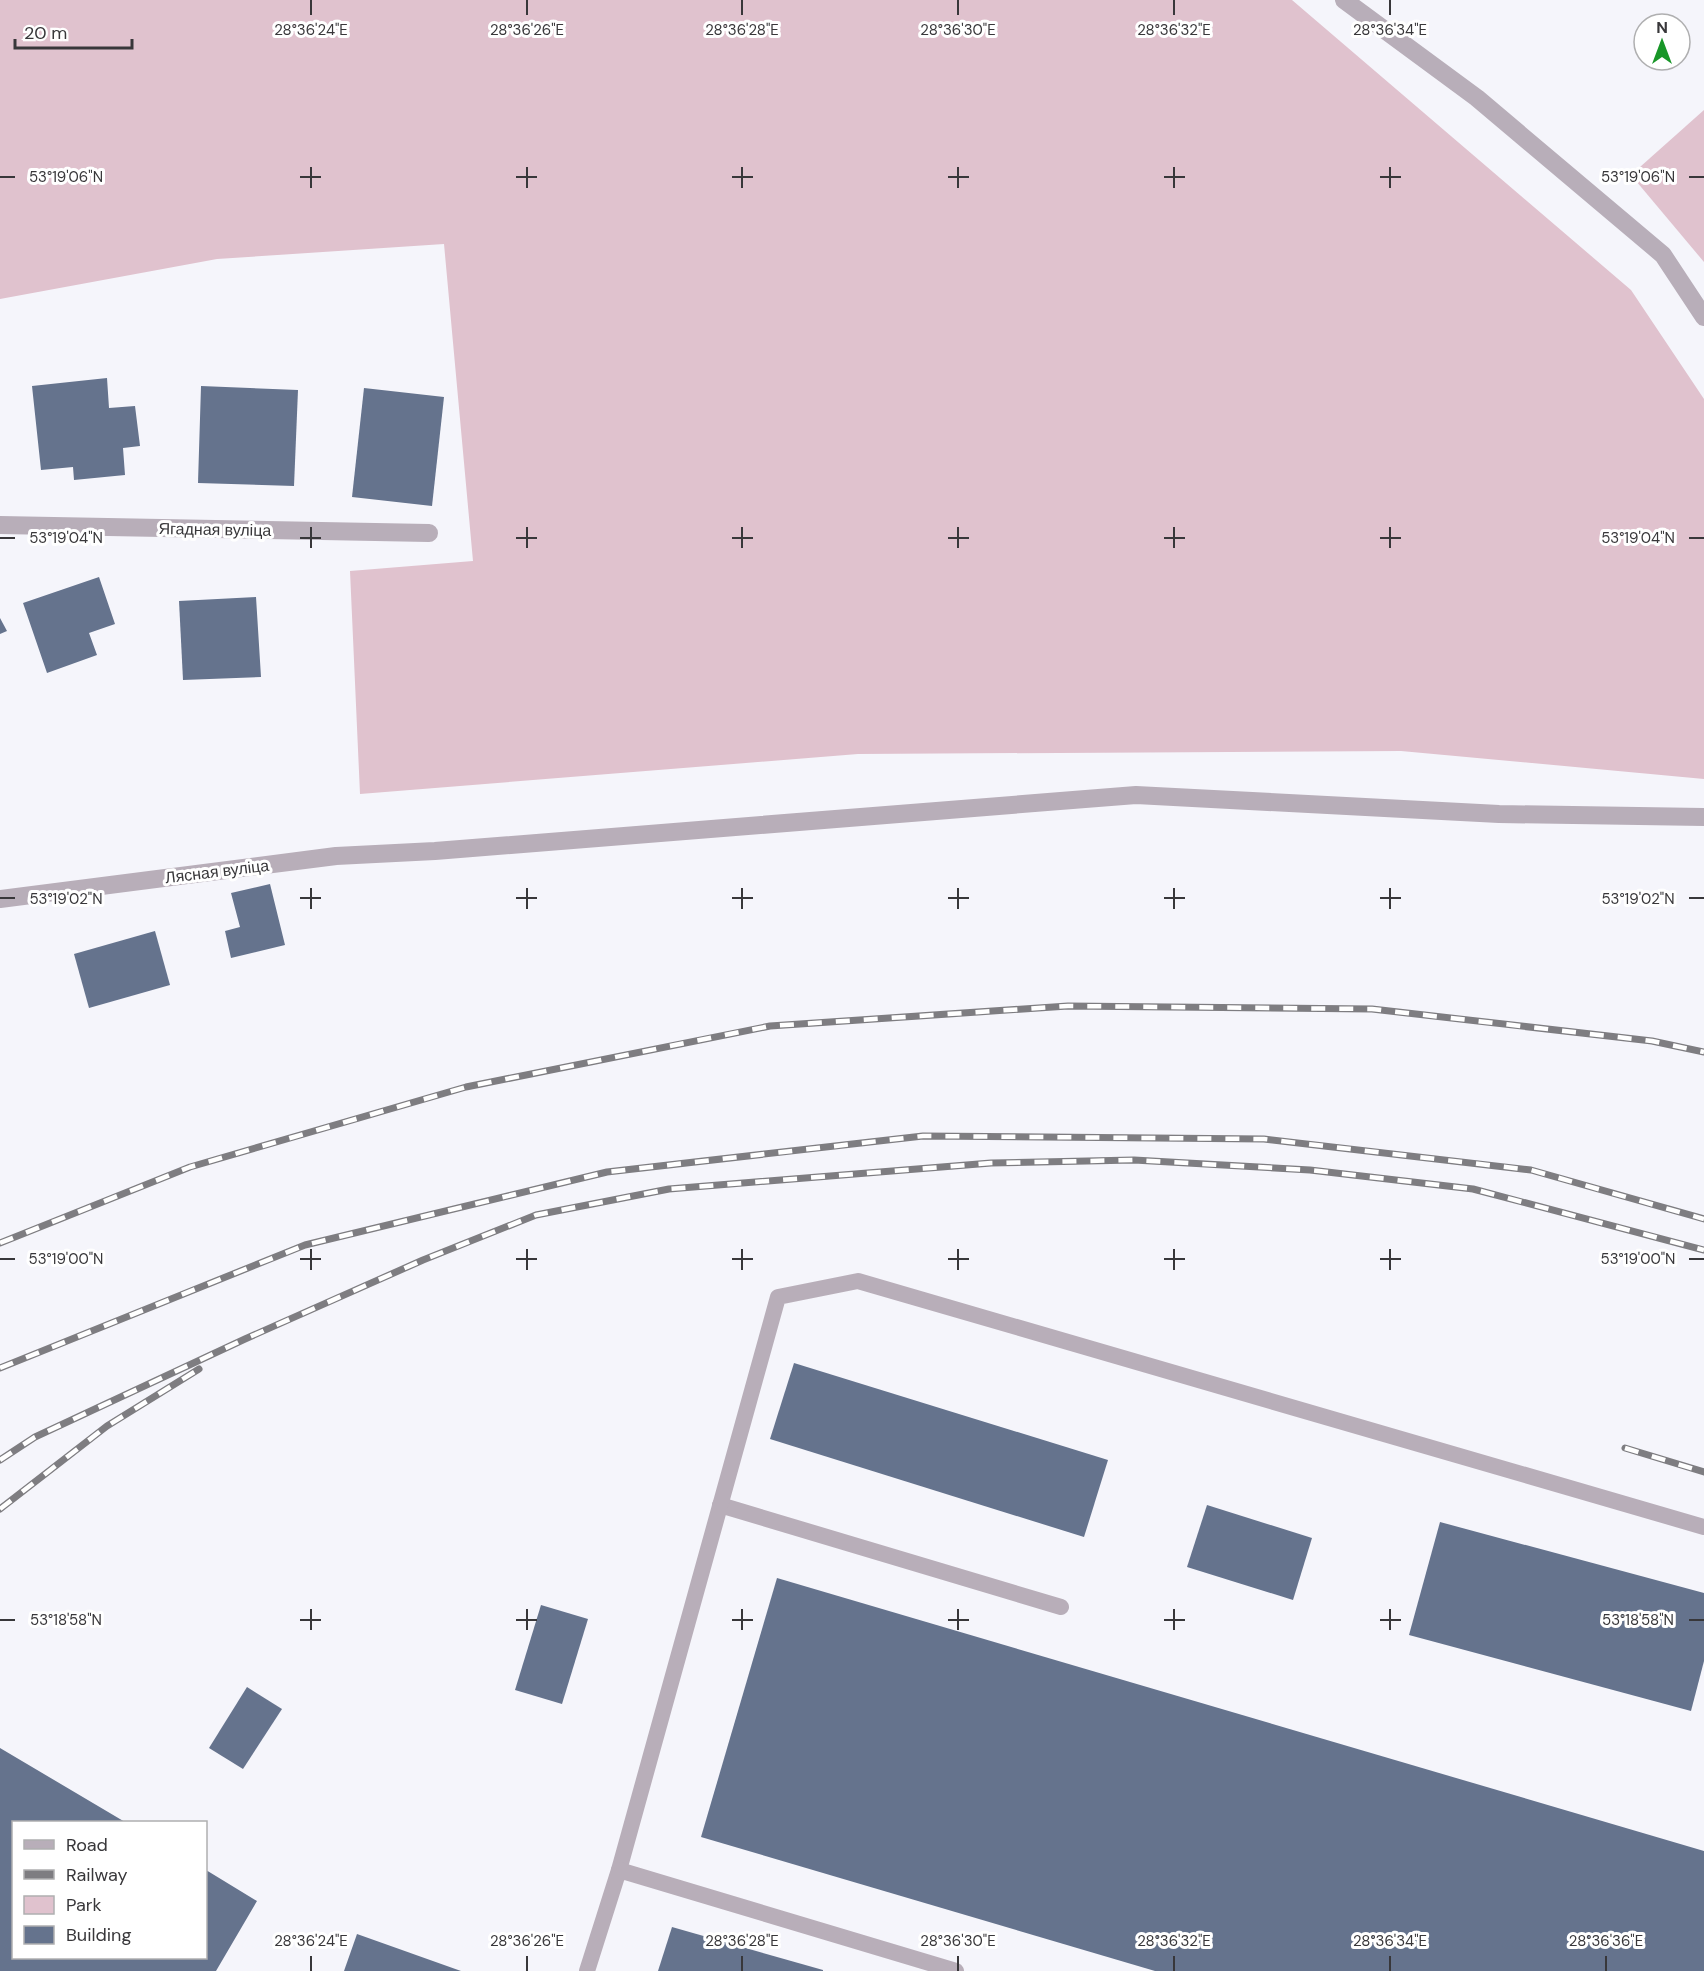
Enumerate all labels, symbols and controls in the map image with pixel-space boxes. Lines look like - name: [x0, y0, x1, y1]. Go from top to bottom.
- scale bar: [15, 12, 132, 50]
- north arrow: [1632, 12, 1692, 72]
- text: N: [1656, 17, 1668, 38]
- text: 28°36'24"E: [274, 20, 348, 40]
- text: 28°36'26"E: [490, 20, 564, 40]
- text: 28°36'28"E: [705, 20, 779, 40]
- text: 28°36'30"E: [920, 20, 996, 40]
- text: 28°36'32"E: [1137, 20, 1211, 40]
- text: 28°36'34"E: [1353, 20, 1427, 40]
- text: 20 m: [24, 21, 67, 45]
- text: 53°19'06"N: [29, 167, 103, 187]
- text: 53°19'06"N: [1601, 167, 1675, 187]
- street label: Ягадная вуліца: [158, 518, 272, 541]
- text: 53°19'04"N: [29, 528, 103, 548]
- text: 53°19'04"N: [1601, 528, 1675, 548]
- street label: Лясная вуліца: [164, 855, 270, 888]
- text: 53°19'02"N: [29, 889, 103, 909]
- text: 53°19'02"N: [1601, 889, 1675, 909]
- text: 53°19'00"N: [29, 1249, 103, 1269]
- text: 53°19'00"N: [1601, 1249, 1675, 1269]
- text: 53°18'58"N: [30, 1610, 102, 1630]
- text: 53°18'58"N: [1602, 1610, 1674, 1630]
- legend: [12, 1821, 207, 1959]
- text: Road: [66, 1833, 108, 1857]
- text: Railway: [66, 1863, 128, 1887]
- text: Park: [66, 1893, 102, 1917]
- text: Building: [66, 1923, 131, 1947]
- text: 28°36'24"E: [274, 1931, 348, 1951]
- text: 28°36'26"E: [490, 1931, 564, 1951]
- text: 28°36'28"E: [705, 1931, 779, 1951]
- text: 28°36'30"E: [920, 1931, 996, 1951]
- text: 28°36'32"E: [1137, 1931, 1211, 1951]
- text: 28°36'34"E: [1353, 1931, 1427, 1951]
- text: 28°36'36"E: [1569, 1931, 1643, 1951]

